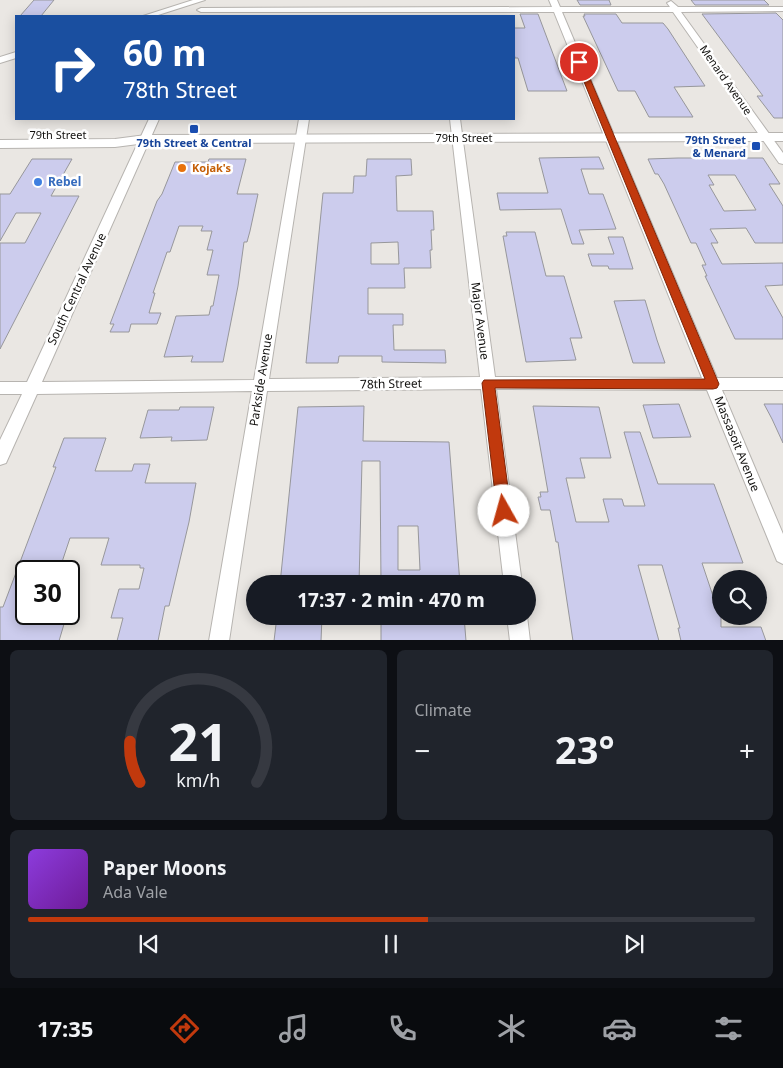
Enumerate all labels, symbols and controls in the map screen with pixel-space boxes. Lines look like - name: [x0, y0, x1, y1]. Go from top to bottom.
- text: 60 m: [123, 29, 206, 76]
- icon: right: [40, 35, 105, 100]
- pin: [558, 41, 600, 83]
- street label: Menard Avenue: [697, 42, 756, 117]
- icon: arrive: [565, 48, 593, 76]
- text: 78th Street: [123, 74, 237, 104]
- marker: 79th Street & Central: [188, 123, 200, 135]
- street label: 79th Street: [30, 127, 86, 142]
- street label: 79th Street: [436, 130, 492, 145]
- place label: 79th Street & Menard: [685, 132, 746, 160]
- place label: 79th Street & Central: [137, 135, 251, 150]
- marker: 79th Street & Menard: [750, 140, 762, 152]
- place label: Kojak's: [192, 160, 231, 175]
- marker: Kojak's: [176, 162, 188, 174]
- place label: Rebel: [48, 173, 81, 190]
- marker: Rebel: [32, 176, 44, 188]
- street label: South Central Avenue: [43, 230, 110, 348]
- street label: Major Avenue: [467, 281, 494, 361]
- street label: Parkside Avenue: [245, 332, 276, 427]
- street label: 78th Street: [360, 374, 423, 393]
- street label: Massasoit Avenue: [711, 394, 764, 494]
- position arrow: [477, 484, 529, 536]
- speed limit sign: 30: [15, 560, 80, 625]
- map controls: [712, 570, 767, 625]
- button: search: [712, 570, 767, 625]
- text: 17:37 · 2 min · 470 m: [297, 587, 485, 613]
- text: Climate: [415, 699, 472, 721]
- text: 21: [169, 705, 228, 776]
- text: 23°: [555, 723, 615, 775]
- text: −: [415, 731, 431, 769]
- text: +: [739, 731, 755, 769]
- text: km/h: [176, 768, 220, 792]
- text: Paper Moons: [103, 855, 227, 881]
- text: Ada Vale: [103, 881, 168, 903]
- icon: previous: [135, 930, 163, 958]
- icon: pause: [377, 930, 405, 958]
- icon: next: [620, 930, 648, 958]
- icon: directions: [167, 1011, 202, 1046]
- icon: music: [276, 1011, 311, 1046]
- icon: phone: [385, 1011, 420, 1046]
- icon: climate: [494, 1011, 529, 1046]
- icon: car: [602, 1011, 637, 1046]
- icon: filters: [711, 1011, 746, 1046]
- text: 17:35: [37, 1013, 93, 1043]

